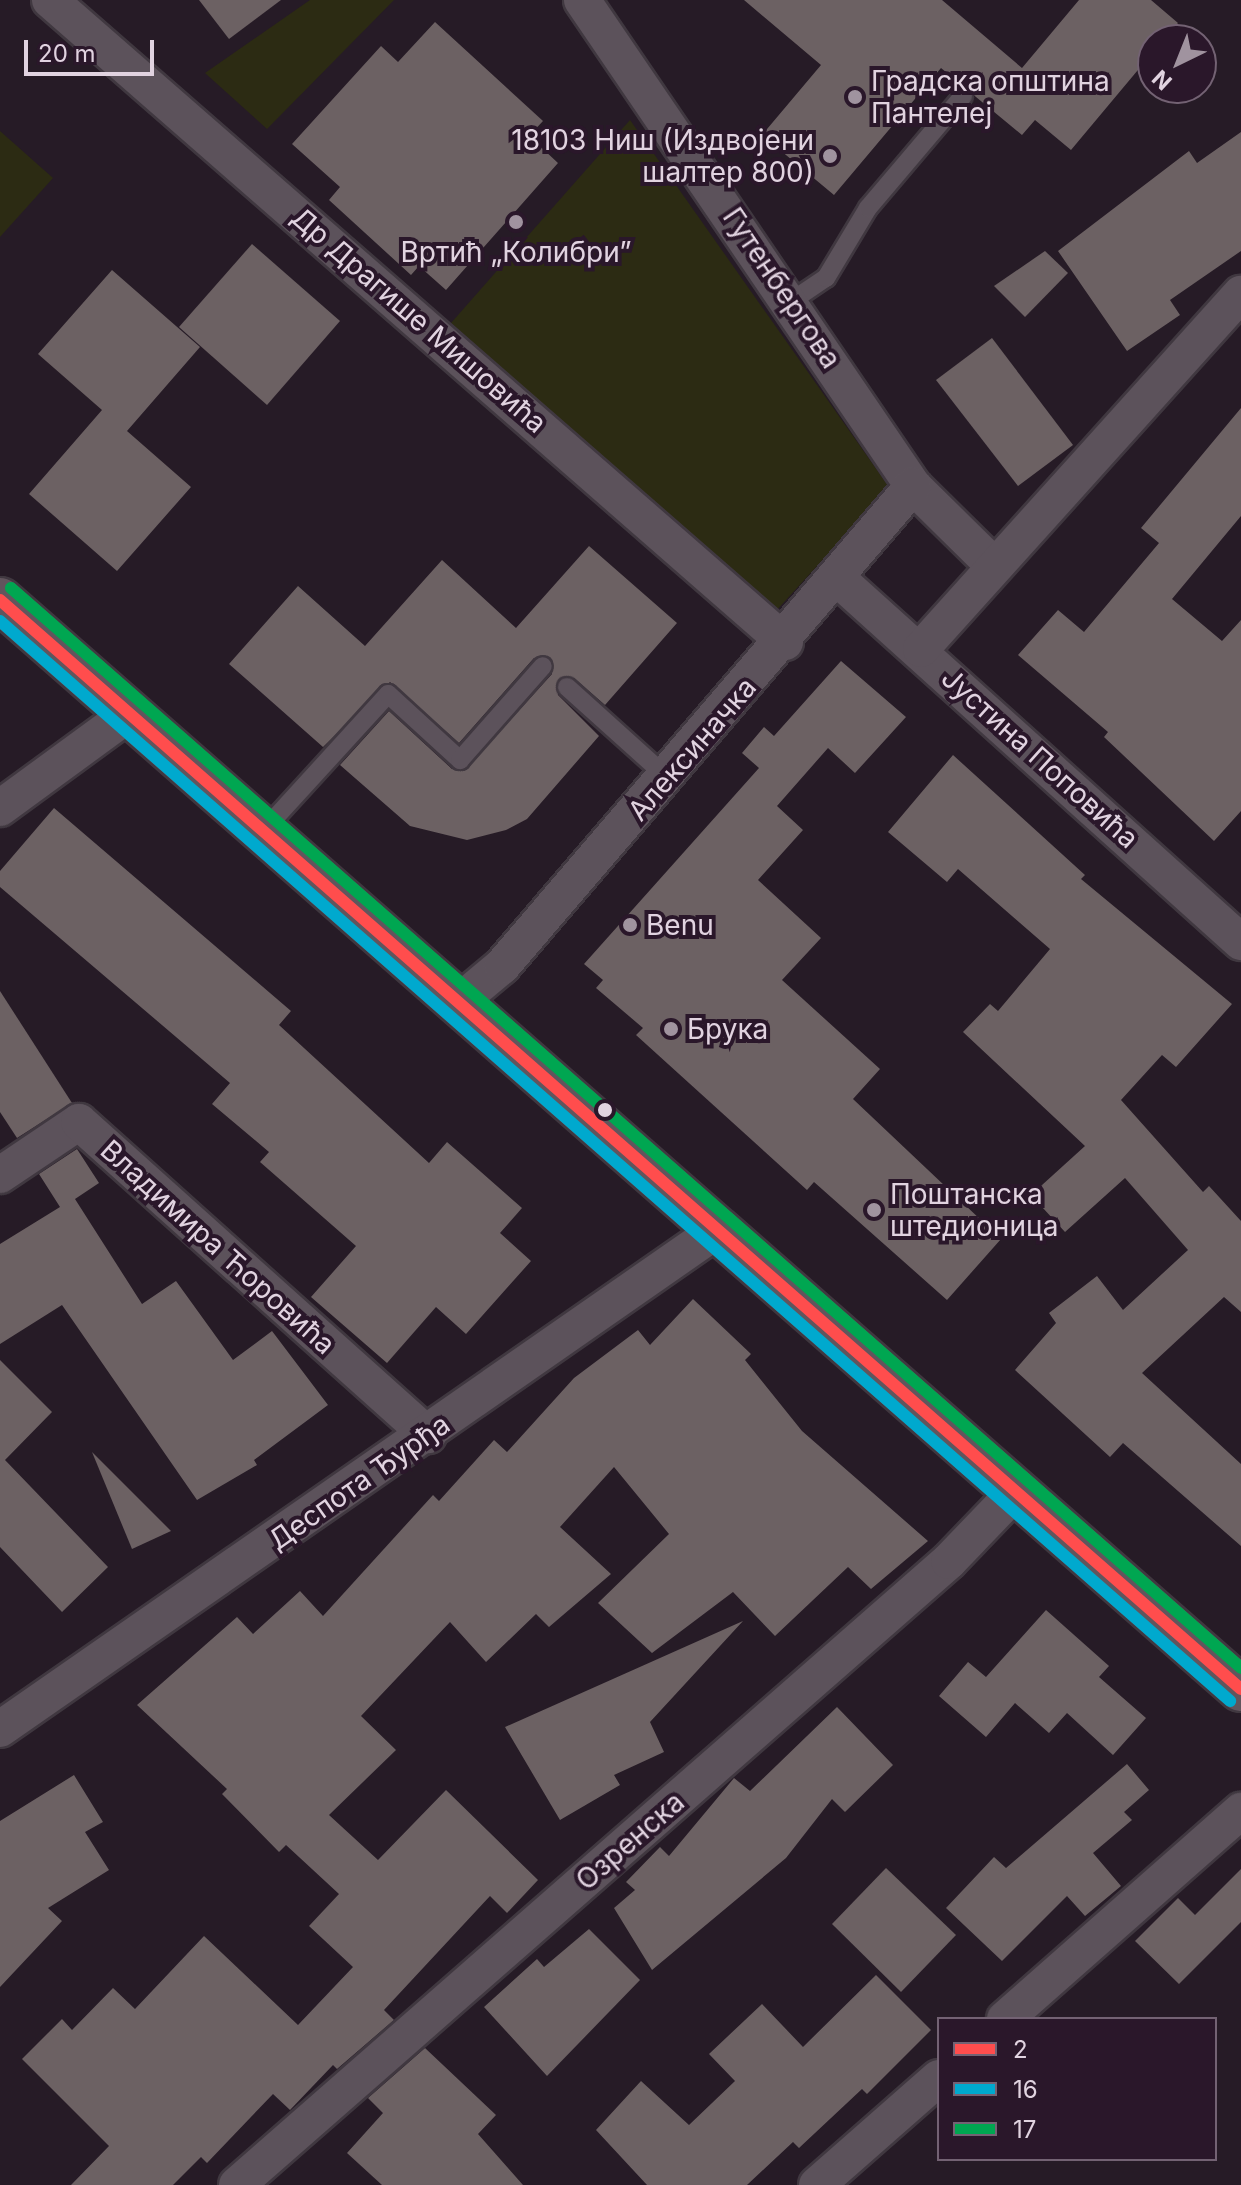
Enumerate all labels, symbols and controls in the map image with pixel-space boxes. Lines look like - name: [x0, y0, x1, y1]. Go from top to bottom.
- scale bar: [28, 24, 158, 74]
- north arrow: [1137, 24, 1217, 104]
- text: 20 m: [38, 39, 96, 68]
- place label: Градска општина Пантелеј: [871, 64, 1110, 130]
- text: N: [1147, 65, 1177, 95]
- marker: Градска општина Пантелеј: [846, 88, 864, 106]
- place label: 18103 Ниш (Издвојени шалтер 800): [511, 123, 814, 189]
- marker: 18103 Ниш (Издвојени шалтер 800): [821, 147, 839, 165]
- street label: Др Драгише Мишовића: [285, 200, 553, 440]
- street label: Гутенбергова: [716, 201, 848, 375]
- marker: Вртић „Колибри”: [507, 213, 525, 231]
- place label: Вртић „Колибри”: [401, 235, 631, 269]
- street label: Јустина Поповића: [935, 661, 1145, 855]
- street label: Алексиначка: [621, 671, 763, 827]
- place label: Benu: [646, 908, 714, 942]
- marker: Benu: [621, 916, 639, 934]
- place label: Брука: [687, 1012, 768, 1046]
- marker: Брука: [662, 1020, 680, 1038]
- unlabelled marker: [597, 1102, 613, 1118]
- street label: Владимира Ћоровића: [94, 1133, 342, 1361]
- place label: Поштанска штедионица: [890, 1177, 1058, 1243]
- marker: Поштанска штедионица: [865, 1201, 883, 1219]
- street label: Деспота Ђурђа: [262, 1407, 456, 1557]
- street label: Озренска: [569, 1785, 691, 1897]
- legend: [937, 2017, 1217, 2161]
- text: 2: [1013, 2035, 1028, 2064]
- text: 16: [1013, 2075, 1038, 2104]
- text: 17: [1013, 2115, 1036, 2144]

